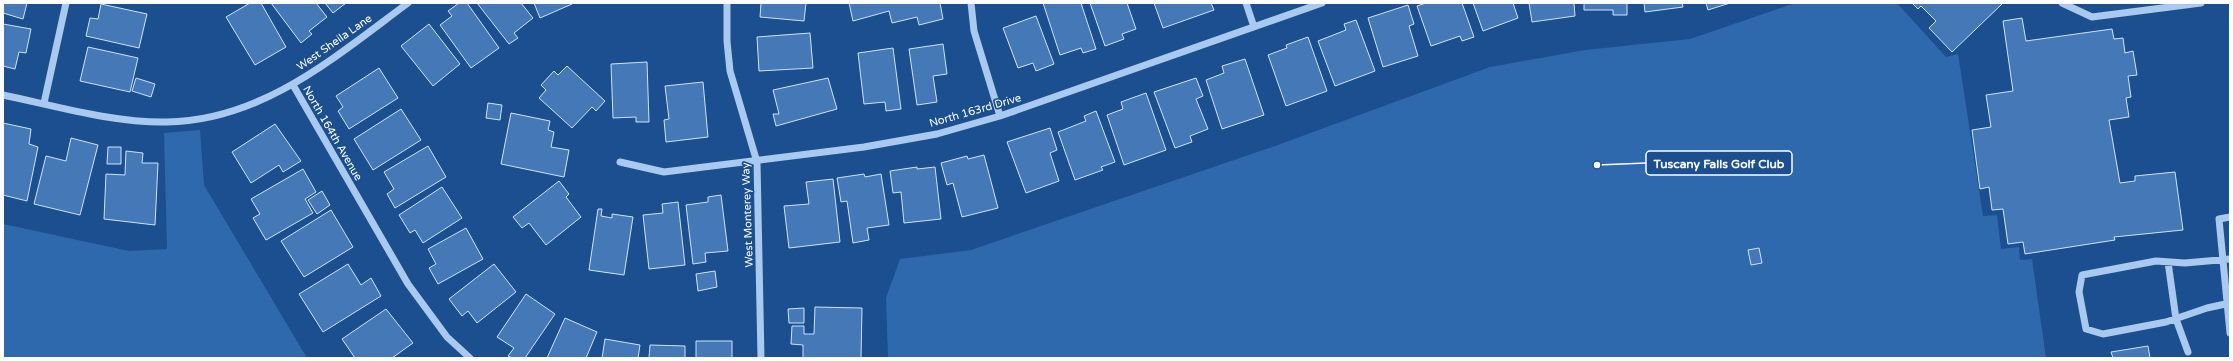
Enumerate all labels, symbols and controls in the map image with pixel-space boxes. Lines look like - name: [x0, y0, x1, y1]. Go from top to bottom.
- street label: West Sheila Lane: [294, 12, 374, 73]
- street label: North 164th Avenue: [300, 84, 365, 183]
- street label: North 163rd Drive: [928, 91, 1023, 130]
- callout: Tuscany Falls Golf Club: [1646, 151, 1792, 175]
- text: Tuscany Falls Golf Club: [1653, 157, 1785, 172]
- street label: West Monterey Way: [739, 162, 756, 268]

